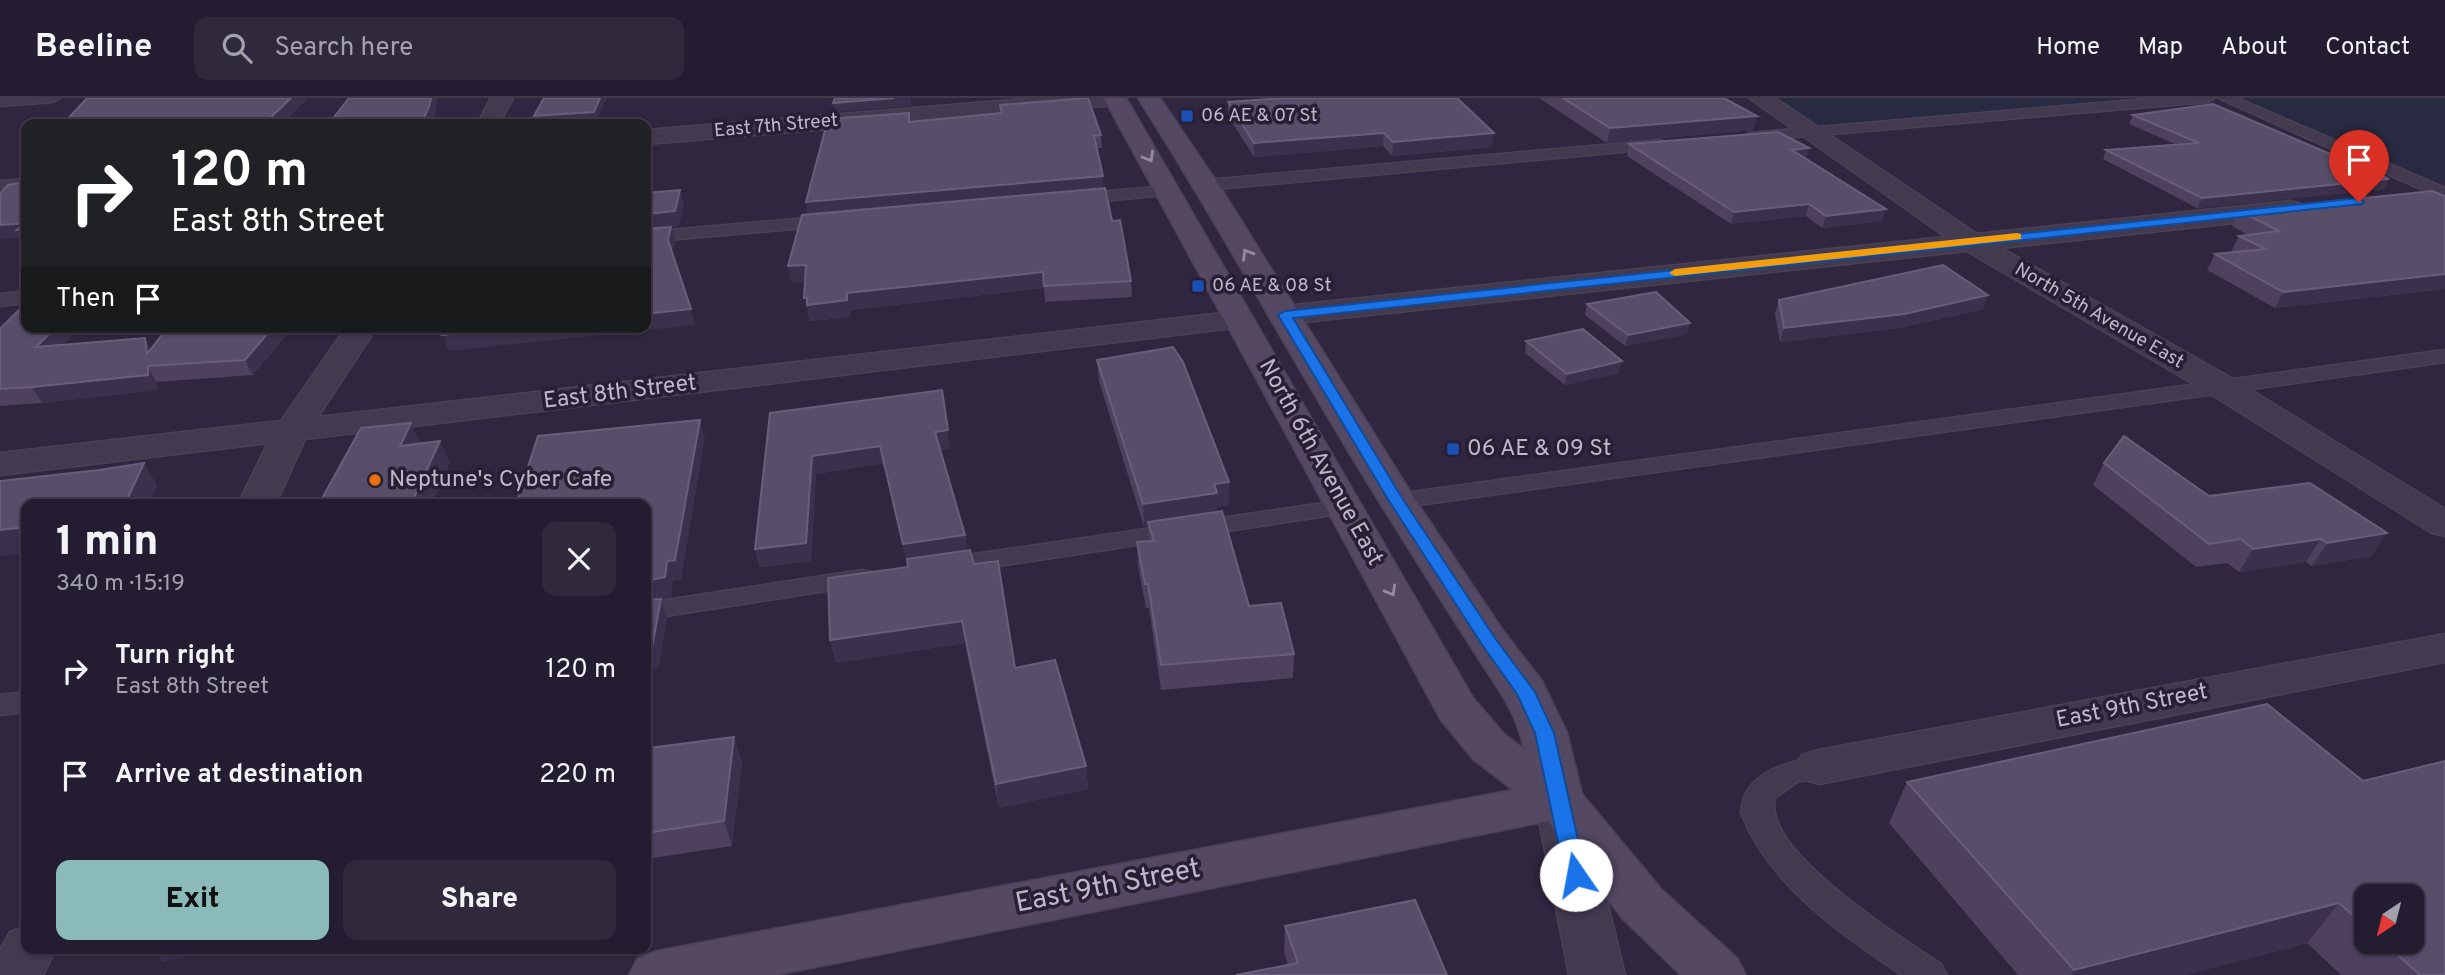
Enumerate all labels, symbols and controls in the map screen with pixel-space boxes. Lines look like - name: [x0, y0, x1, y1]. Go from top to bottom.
- search box: [194, 17, 684, 80]
- text: Beeline: [35, 27, 152, 69]
- icon: search: [218, 29, 256, 67]
- text: Search here: [274, 32, 413, 65]
- text: Home: [2036, 33, 2100, 63]
- text: Map: [2138, 33, 2183, 63]
- text: About: [2221, 33, 2287, 63]
- text: Contact: [2325, 33, 2410, 63]
- place label: 06 AE & 07 St: [1201, 104, 1318, 128]
- marker: 06 AE & 07 St: [1179, 108, 1195, 124]
- street label: East 7th Street: [713, 109, 839, 143]
- pin: [2329, 130, 2389, 202]
- icon: arrive: [2340, 141, 2378, 179]
- text: 120 m: [171, 142, 308, 204]
- icon: right: [56, 147, 147, 238]
- one-way arrow: [1141, 150, 1154, 163]
- text: East 8th Street: [171, 203, 385, 243]
- one-way arrow: [1243, 248, 1256, 261]
- street label: North 5th Avenue East: [2010, 258, 2188, 374]
- place label: 06 AE & 08 St: [1212, 274, 1332, 298]
- marker: 06 AE & 08 St: [1190, 278, 1206, 294]
- icon: arrive: [129, 280, 167, 318]
- text: Then: [56, 283, 115, 316]
- street label: North 6th Avenue East: [1251, 355, 1389, 571]
- street label: East 8th Street: [542, 369, 698, 417]
- place label: 06 AE & 09 St: [1467, 435, 1611, 464]
- marker: 06 AE & 09 St: [1445, 441, 1461, 457]
- place label: Neptune's Cyber Cafe: [389, 466, 612, 495]
- marker: Neptune's Cyber Cafe: [367, 472, 383, 488]
- text: 1 min: [56, 517, 159, 570]
- button: close: [542, 522, 616, 596]
- text: 340 m · 15:19: [56, 570, 185, 599]
- one-way arrow: [1383, 584, 1396, 596]
- text: Turn right: [115, 640, 235, 673]
- icon: right: [56, 652, 94, 690]
- text: 120 m: [546, 654, 616, 687]
- text: East 8th Street: [115, 673, 269, 702]
- street label: East 9th Street: [2054, 678, 2210, 736]
- icon: arrive: [56, 757, 94, 795]
- text: Arrive at destination: [115, 759, 363, 792]
- text: 220 m: [539, 759, 616, 792]
- position arrow: [1539, 838, 1613, 912]
- street label: East 9th Street: [1013, 851, 1203, 923]
- button: Exit: [56, 860, 329, 940]
- button: Share: [343, 860, 616, 940]
- north arrow: [2354, 884, 2424, 954]
- map controls: [2354, 884, 2424, 954]

